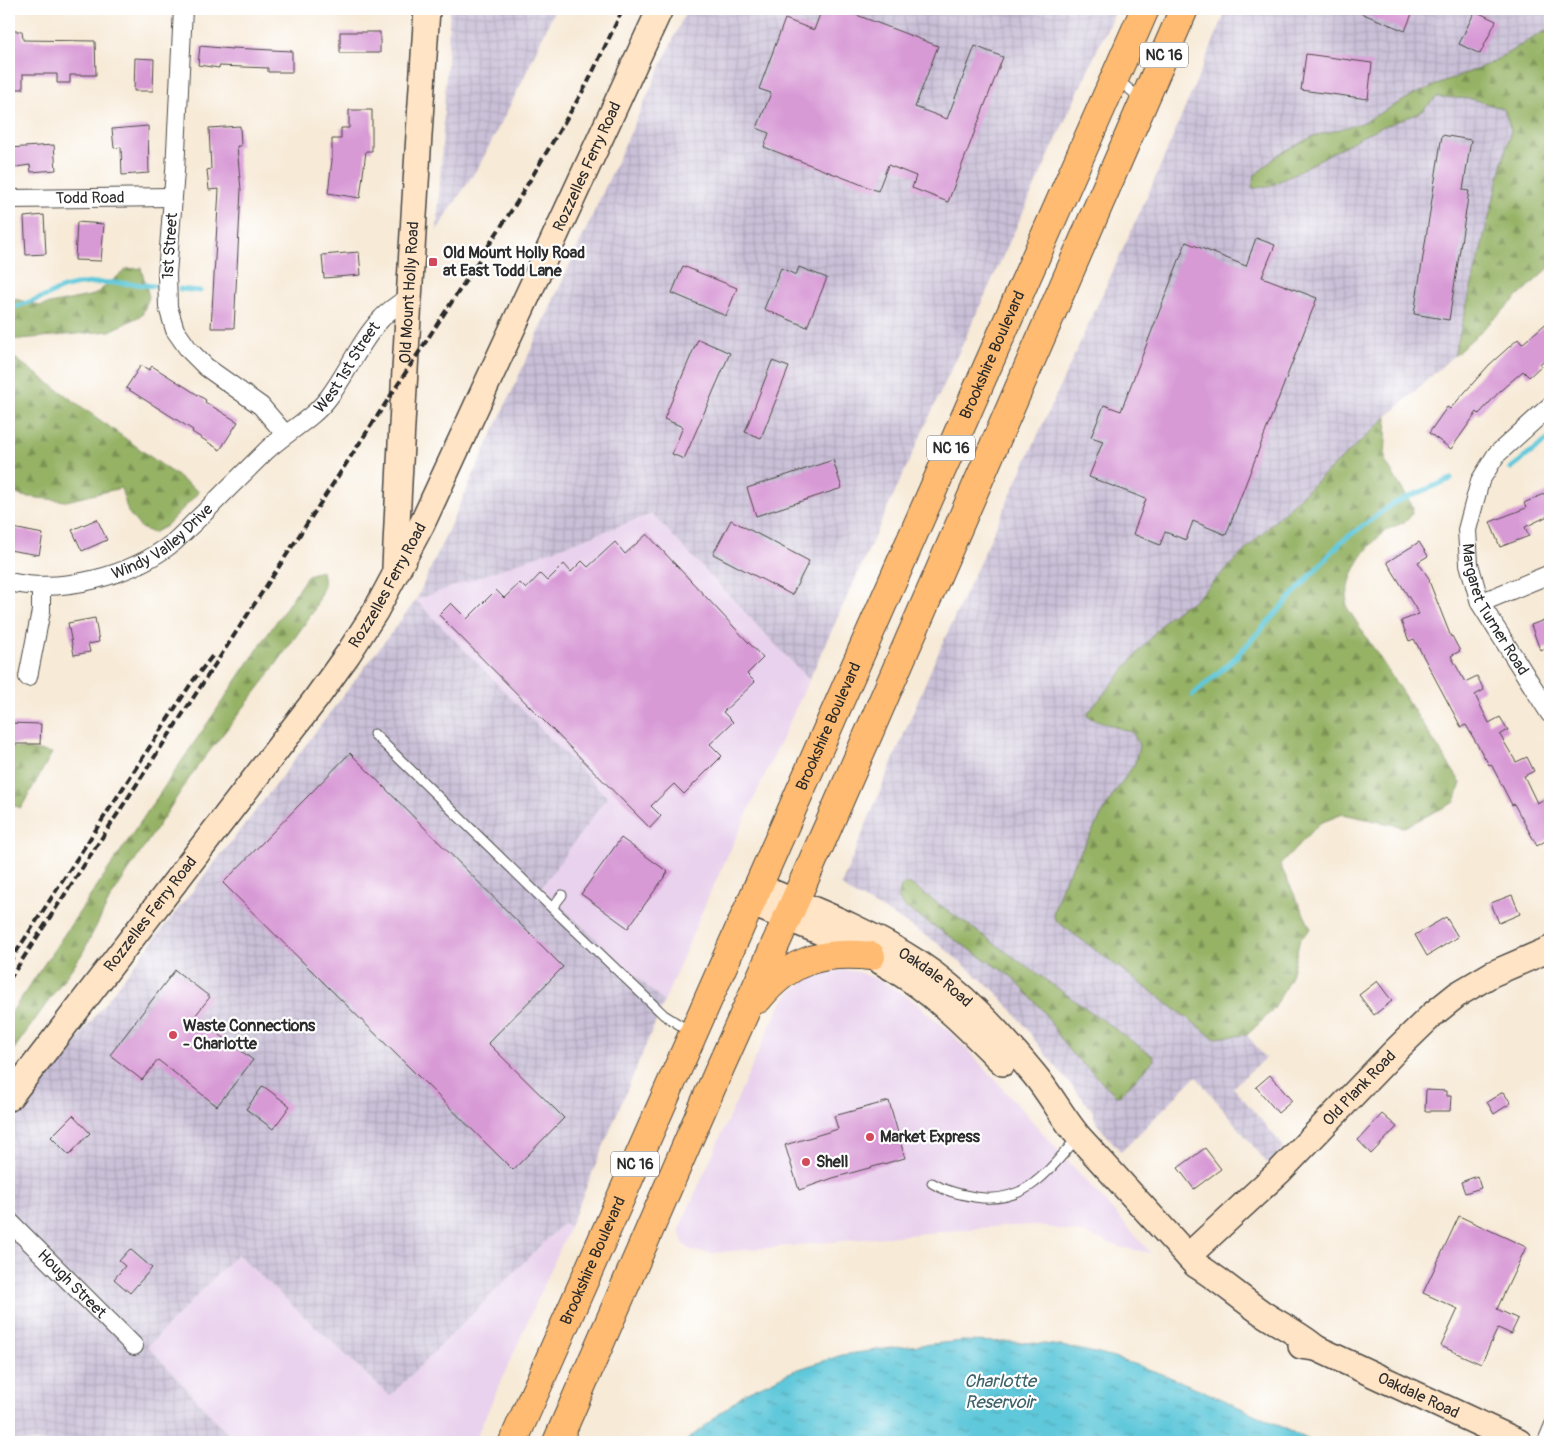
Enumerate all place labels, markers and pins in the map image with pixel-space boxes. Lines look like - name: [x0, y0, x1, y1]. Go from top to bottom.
- place label: Old Mount Holly Road at East Todd Lane: [443, 243, 585, 281]
- marker: Old Mount Holly Road at East Todd Lane: [427, 256, 439, 268]
- place label: Waste Connections - Charlotte: [183, 1016, 316, 1054]
- marker: Waste Connections - Charlotte: [167, 1029, 179, 1041]
- place label: Market Express: [880, 1127, 981, 1147]
- marker: Market Express: [864, 1131, 876, 1143]
- place label: Shell: [816, 1152, 849, 1172]
- marker: Shell: [800, 1156, 812, 1168]

